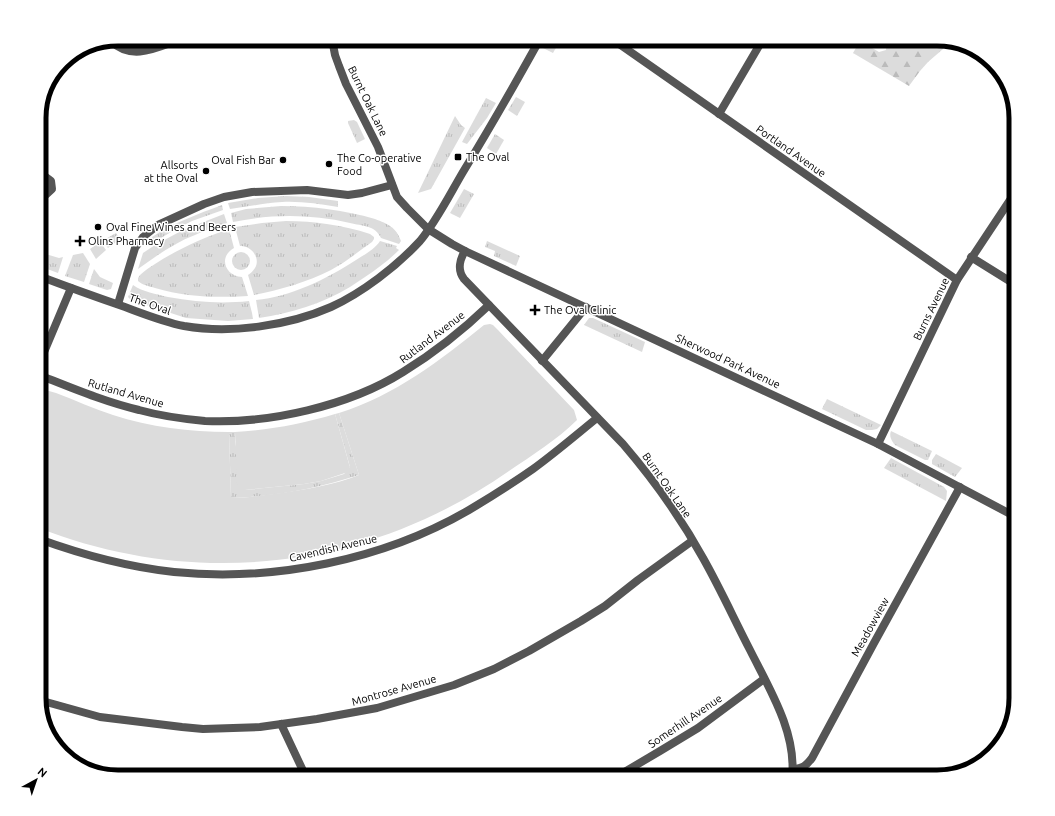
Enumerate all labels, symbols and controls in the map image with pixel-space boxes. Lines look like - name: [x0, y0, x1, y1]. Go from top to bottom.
- street label: Burnt Oak Lane: [346, 64, 390, 138]
- street label: Portland Avenue: [754, 122, 828, 180]
- place label: The Oval: [466, 151, 510, 163]
- place label: The Co-operative Food: [337, 152, 422, 177]
- marker: The Oval: [453, 152, 463, 162]
- place label: Oval Fish Bar: [211, 154, 276, 166]
- marker: Oval Fish Bar: [278, 155, 288, 165]
- place label: Allsorts at the Oval: [144, 159, 198, 184]
- marker: The Co-operative Food: [324, 159, 334, 169]
- marker: Allsorts at the Oval: [201, 166, 211, 176]
- place label: Oval Fine Wines and Beers: [106, 221, 236, 233]
- marker: Oval Fine Wines and Beers: [93, 222, 103, 232]
- place label: Olins Pharmacy: [88, 235, 165, 247]
- marker: Olins Pharmacy: [75, 236, 85, 246]
- street label: Burns Avenue: [911, 276, 951, 342]
- street label: The Oval: [128, 291, 173, 317]
- marker: The Oval Clinic: [529, 304, 541, 316]
- place label: The Oval Clinic: [544, 304, 616, 316]
- street label: Rutland Avenue: [397, 309, 467, 365]
- street label: Sherwood Park Avenue: [674, 331, 782, 391]
- street label: Rutland Avenue: [87, 376, 165, 410]
- street label: Burnt Oak Lane: [640, 450, 694, 520]
- street label: Cavendish Avenue: [288, 532, 378, 564]
- street label: Meadowview: [849, 595, 891, 659]
- street label: Montrose Avenue: [350, 672, 438, 708]
- street label: Somerhill Avenue: [646, 692, 724, 750]
- north arrow: [16, 760, 56, 800]
- text: N: [35, 765, 49, 780]

